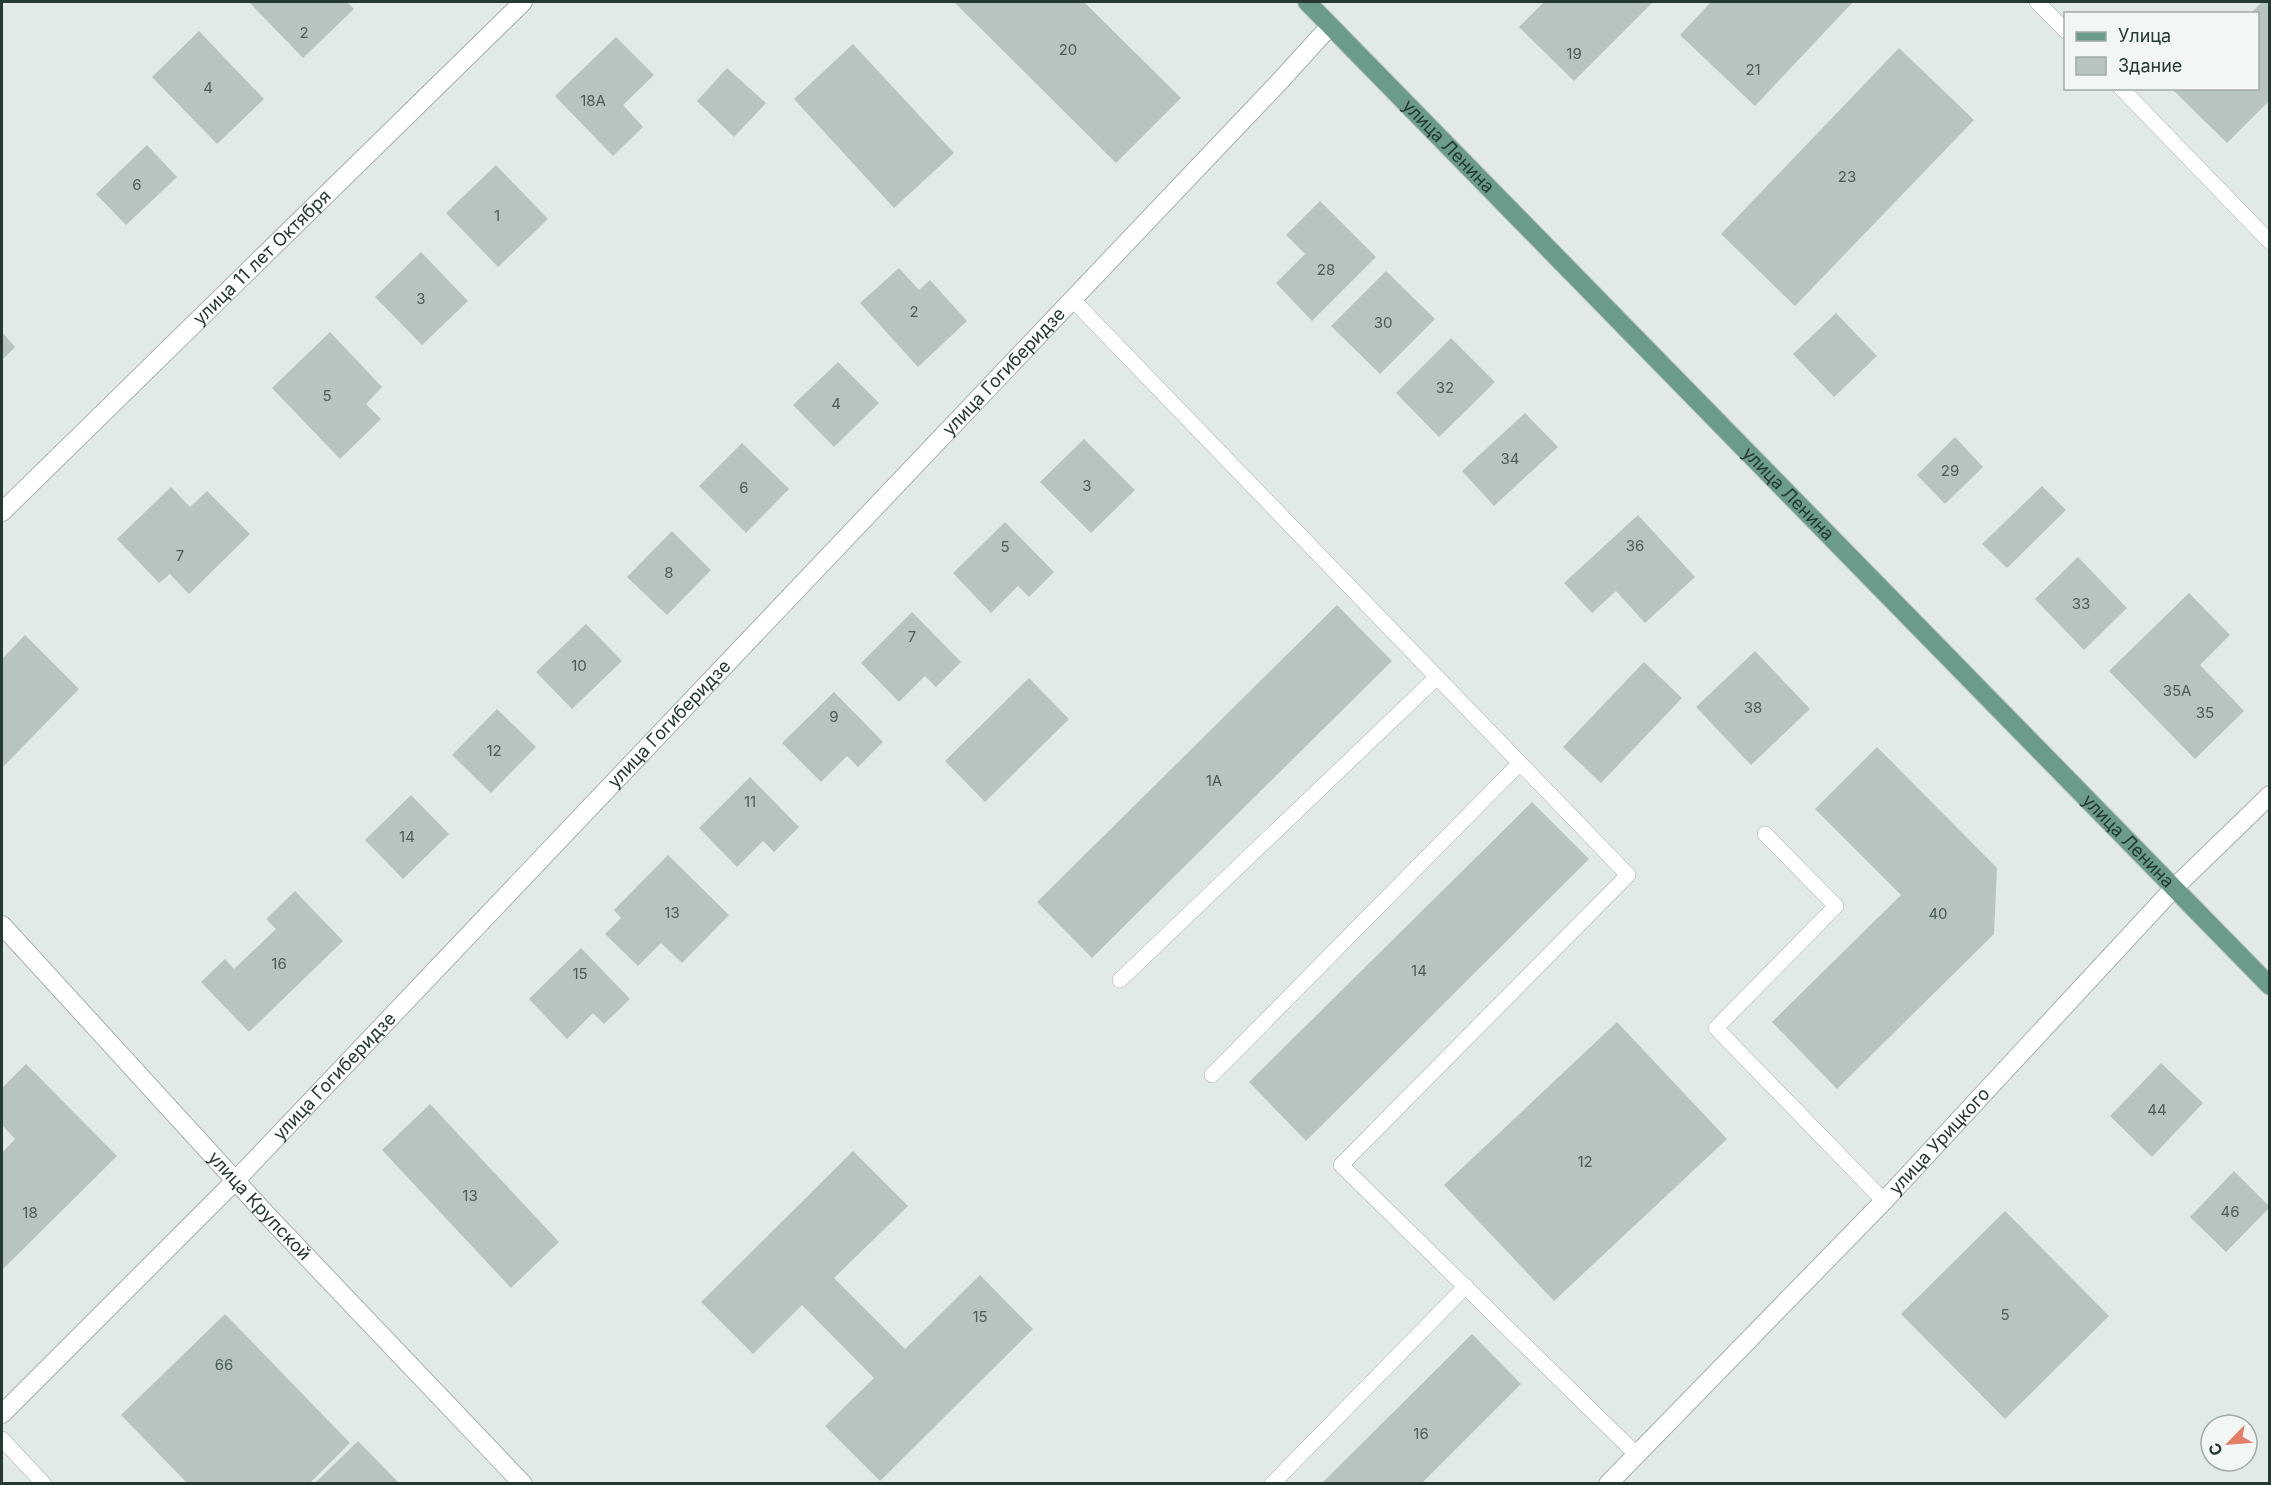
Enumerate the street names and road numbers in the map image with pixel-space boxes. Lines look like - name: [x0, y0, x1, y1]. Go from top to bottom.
- street label: улица Ленина: [1398, 95, 1499, 197]
- street label: улица 11 лет Октября: [189, 185, 335, 329]
- street label: улица Гогиберидзе: [938, 303, 1069, 440]
- street label: улица Ленина: [1738, 442, 1839, 544]
- street label: улица Гогиберидзе: [603, 655, 735, 792]
- street label: улица Ленина: [2078, 790, 2179, 892]
- street label: улица Гогиберидзе: [269, 1008, 400, 1144]
- street label: улица Урицкого: [1885, 1083, 1994, 1198]
- street label: улица Крупской: [204, 1147, 315, 1264]

